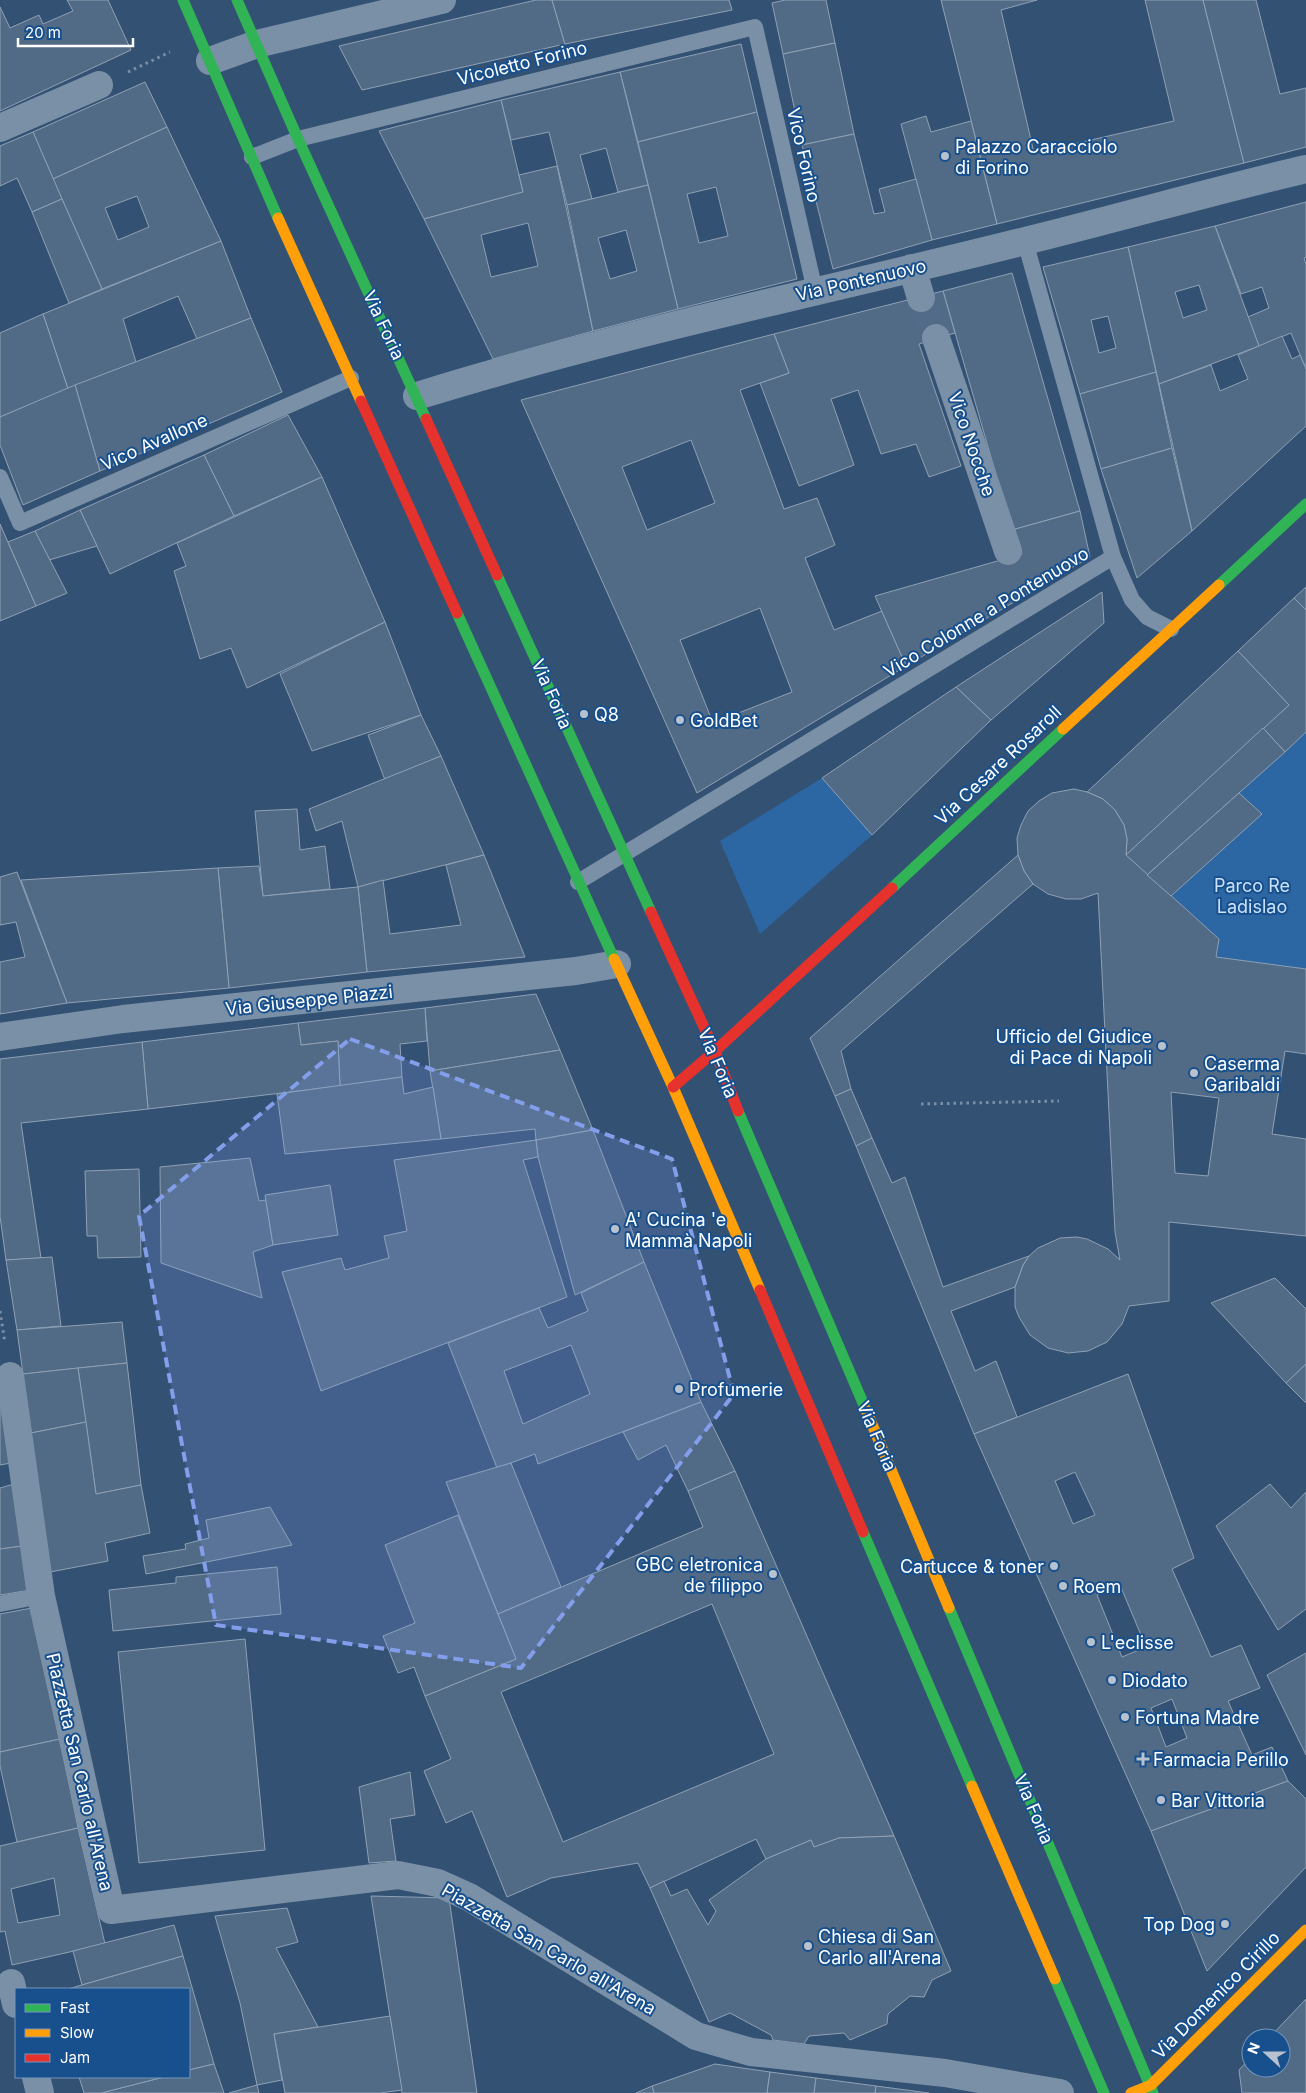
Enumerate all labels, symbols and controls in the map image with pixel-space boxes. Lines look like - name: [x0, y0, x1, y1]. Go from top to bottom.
- scale bar: [18, 15, 132, 47]
- text: 20 m: [25, 23, 61, 42]
- street label: Vicoletto Forino: [455, 37, 589, 89]
- street label: Vico Forino: [783, 106, 825, 204]
- place label: Palazzo Caracciolo di Forino: [955, 136, 1118, 178]
- marker: Palazzo Caracciolo di Forino: [939, 150, 951, 162]
- street label: Via Pontenuovo: [794, 255, 928, 305]
- street label: Via Foria: [359, 287, 409, 363]
- street label: Vico Nocche: [944, 389, 1000, 499]
- street label: Vico Avallone: [97, 409, 211, 475]
- street label: Vico Colonne a Pontenuovo: [880, 542, 1092, 682]
- street label: Via Foria: [527, 656, 577, 732]
- street label: Via Cesare Rosaroll: [931, 701, 1065, 829]
- place label: Q8: [594, 704, 619, 725]
- marker: Q8: [578, 708, 590, 720]
- place label: GoldBet: [690, 710, 758, 731]
- marker: GoldBet: [674, 714, 686, 726]
- park label: Parco Re Ladislao: [1214, 875, 1290, 917]
- street label: Via Giuseppe Piazzi: [224, 981, 394, 1019]
- street label: Via Foria: [694, 1025, 742, 1101]
- place label: Ufficio del Giudice di Pace di Napoli: [996, 1026, 1152, 1068]
- marker: Ufficio del Giudice di Pace di Napoli: [1156, 1040, 1168, 1052]
- place label: Caserma Garibaldi: [1204, 1053, 1280, 1095]
- marker: Caserma Garibaldi: [1188, 1067, 1200, 1079]
- place label: A' Cucina 'e Mammà Napoli: [625, 1209, 752, 1251]
- marker: A' Cucina 'e Mammà Napoli: [609, 1223, 621, 1235]
- place label: Profumerie: [689, 1379, 783, 1400]
- marker: Profumerie: [673, 1383, 685, 1395]
- street label: Via Foria: [853, 1398, 901, 1474]
- place label: GBC eletronica de filippo: [636, 1554, 763, 1596]
- place label: Cartucce & toner: [900, 1556, 1044, 1577]
- marker: Cartucce & toner: [1048, 1560, 1060, 1572]
- marker: GBC eletronica de filippo: [767, 1568, 779, 1580]
- place label: Roem: [1073, 1576, 1121, 1597]
- marker: Roem: [1057, 1580, 1069, 1592]
- place label: L'eclisse: [1101, 1632, 1174, 1653]
- marker: L'eclisse: [1085, 1636, 1097, 1648]
- street label: Piazzetta San Carlo all'Arena: [42, 1651, 118, 1893]
- place label: Diodato: [1122, 1670, 1188, 1691]
- marker: Diodato: [1106, 1674, 1118, 1686]
- place label: Fortuna Madre: [1135, 1707, 1259, 1728]
- marker: Fortuna Madre: [1119, 1711, 1131, 1723]
- place label: Farmacia Perillo: [1153, 1749, 1289, 1770]
- marker: Farmacia Perillo: [1137, 1753, 1149, 1765]
- street label: Via Foria: [1010, 1771, 1058, 1847]
- place label: Bar Vittoria: [1171, 1790, 1265, 1811]
- marker: Bar Vittoria: [1155, 1794, 1167, 1806]
- street label: Piazzetta San Carlo all'Arena: [438, 1879, 660, 2019]
- place label: Top Dog: [1143, 1914, 1215, 1935]
- marker: Top Dog: [1219, 1918, 1231, 1930]
- place label: Chiesa di San Carlo all'Arena: [818, 1926, 941, 1968]
- street label: Via Domenico Cirillo: [1148, 1927, 1284, 2063]
- marker: Chiesa di San Carlo all'Arena: [802, 1940, 814, 1952]
- legend: [15, 1988, 190, 2078]
- text: Fast: [60, 1998, 90, 2017]
- text: Slow: [60, 2023, 94, 2042]
- north arrow: [1241, 2028, 1291, 2078]
- text: N: [1244, 2040, 1263, 2056]
- text: Jam: [60, 2048, 90, 2067]

